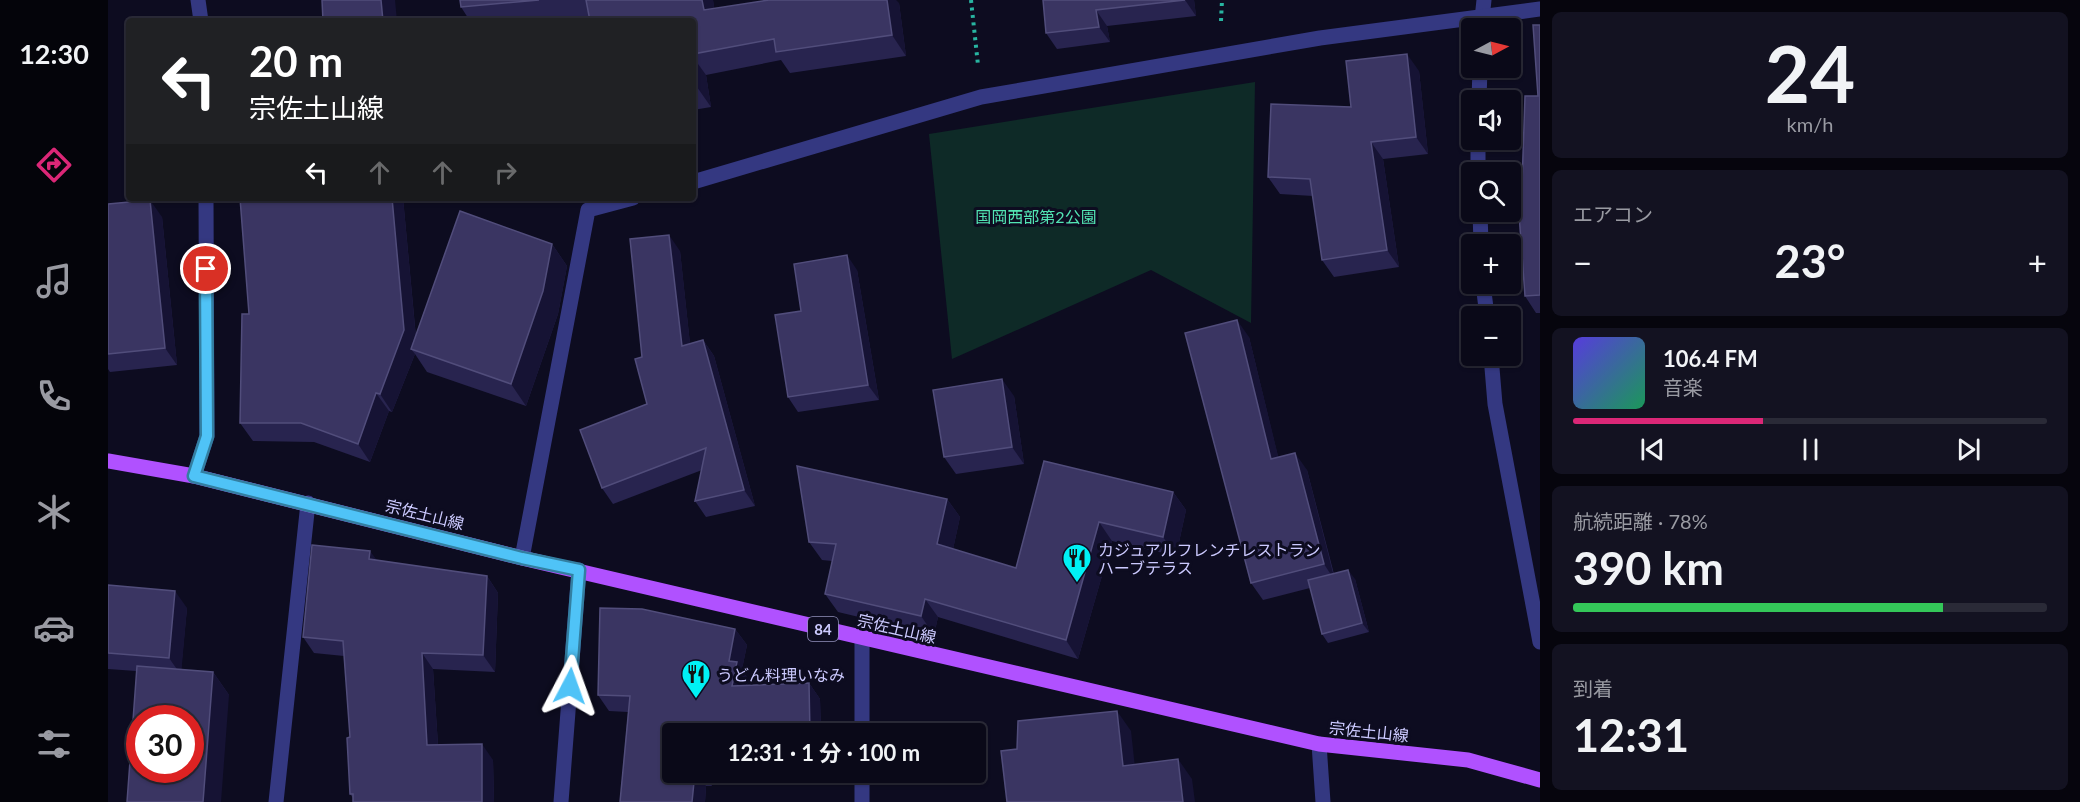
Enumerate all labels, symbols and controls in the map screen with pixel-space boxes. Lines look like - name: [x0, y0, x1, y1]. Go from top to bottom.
- north arrow: [1461, 18, 1521, 78]
- map controls: [1461, 18, 1521, 366]
- text: 24: [1765, 26, 1855, 120]
- text: 20 m: [249, 36, 343, 86]
- text: 12:30: [19, 37, 89, 70]
- icon: left: [150, 42, 228, 120]
- button: sound: [1461, 90, 1521, 150]
- text: 宗佐土山線: [249, 91, 384, 124]
- text: km/h: [1787, 112, 1833, 136]
- icon: directions: [33, 144, 75, 186]
- icon: left: [300, 156, 333, 189]
- icon: ahead: [363, 156, 396, 189]
- icon: ahead: [426, 156, 459, 189]
- icon: right: [489, 156, 522, 189]
- button: search: [1461, 162, 1521, 222]
- text: エアコン: [1573, 202, 1653, 226]
- park label: 国岡西部第2公園: [975, 207, 1097, 226]
- button: +: [1461, 234, 1521, 294]
- text: 23°: [1775, 234, 1845, 288]
- text: −: [1573, 242, 1592, 282]
- text: +: [2028, 242, 2047, 282]
- pin: [180, 243, 231, 294]
- icon: arrive: [189, 252, 222, 285]
- icon: music: [33, 260, 75, 302]
- button: −: [1461, 306, 1521, 366]
- text: 106.4 FM: [1663, 345, 1758, 372]
- icon: phone: [33, 375, 75, 417]
- text: 音楽: [1663, 375, 1703, 399]
- icon: previous: [1636, 433, 1669, 466]
- icon: pause: [1794, 433, 1827, 466]
- icon: next: [1952, 433, 1985, 466]
- icon: climate: [33, 491, 75, 533]
- street label: 宗佐土山線: [384, 495, 466, 533]
- text: 航続距離 · 78%: [1573, 509, 1708, 533]
- place label: カジュアルフレンチレストラン ハーブテラス: [1098, 540, 1320, 577]
- text: 390 km: [1573, 541, 1724, 595]
- restaurant icon: カジュアルフレンチレストラン ハーブテラス: [1061, 542, 1093, 584]
- icon: car: [33, 607, 75, 649]
- street label: 宗佐土山線: [856, 610, 938, 646]
- road number: 84: [808, 617, 838, 641]
- position arrow: [538, 654, 602, 718]
- restaurant icon: うどん料理いなみ: [680, 658, 712, 700]
- place label: うどん料理いなみ: [717, 665, 845, 684]
- text: 到着: [1573, 676, 1613, 700]
- speed limit sign: 30: [126, 705, 204, 783]
- text: 12:31: [1573, 708, 1689, 762]
- street label: 宗佐土山線: [1328, 717, 1410, 745]
- icon: filters: [33, 723, 75, 765]
- text: 12:31 · 1 分 · 100 m: [728, 739, 920, 766]

